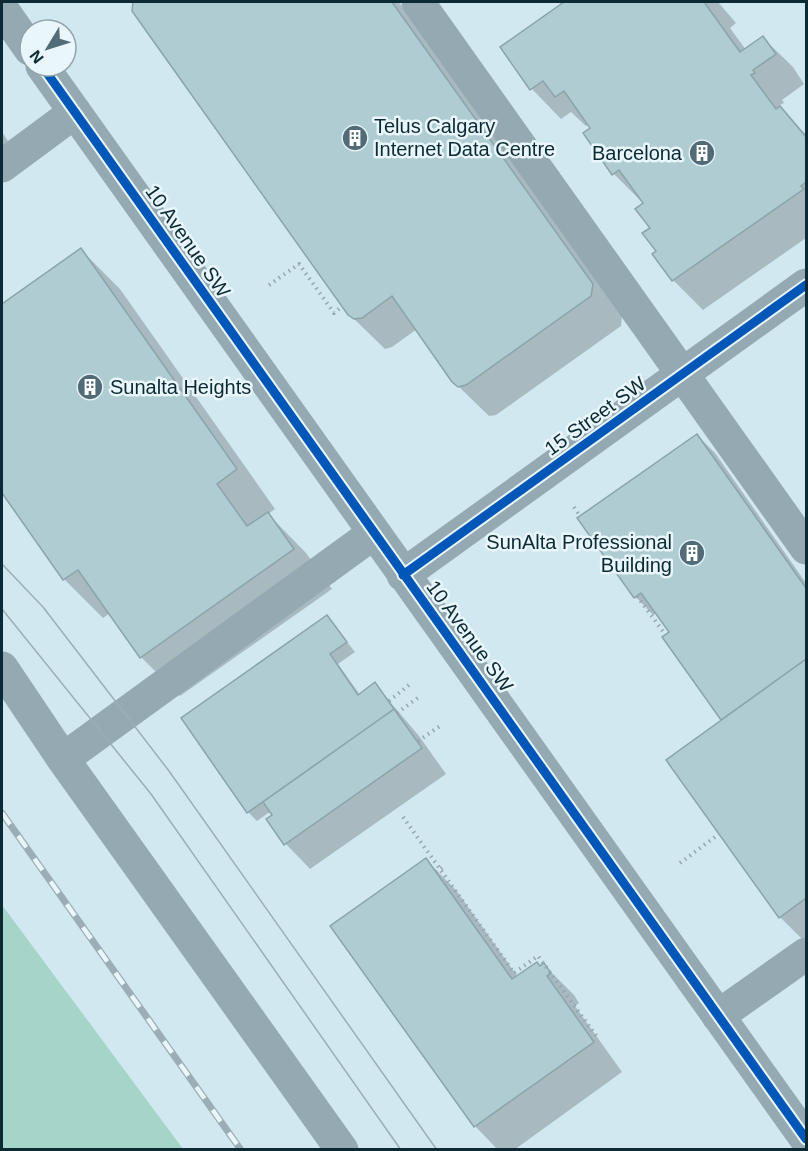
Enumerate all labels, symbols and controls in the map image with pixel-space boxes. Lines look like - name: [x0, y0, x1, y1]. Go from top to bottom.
- north arrow: [18, 18, 78, 78]
- text: N: [26, 47, 47, 67]
- place label: Telus Calgary Internet Data Centre: [374, 115, 555, 160]
- building icon: Telus Calgary Internet Data Centre: [340, 123, 370, 153]
- building icon: Barcelona: [687, 138, 717, 168]
- place label: Barcelona: [592, 142, 683, 164]
- street label: 10 Avenue SW: [141, 181, 235, 301]
- building icon: Sunalta Heights: [75, 372, 105, 402]
- street label: 15 Street SW: [540, 372, 650, 460]
- place label: Sunalta Heights: [110, 376, 251, 398]
- place label: SunAlta Professional Building: [486, 531, 672, 576]
- building icon: SunAlta Professional Building: [677, 538, 707, 568]
- street label: 10 Avenue SW: [422, 576, 518, 696]

